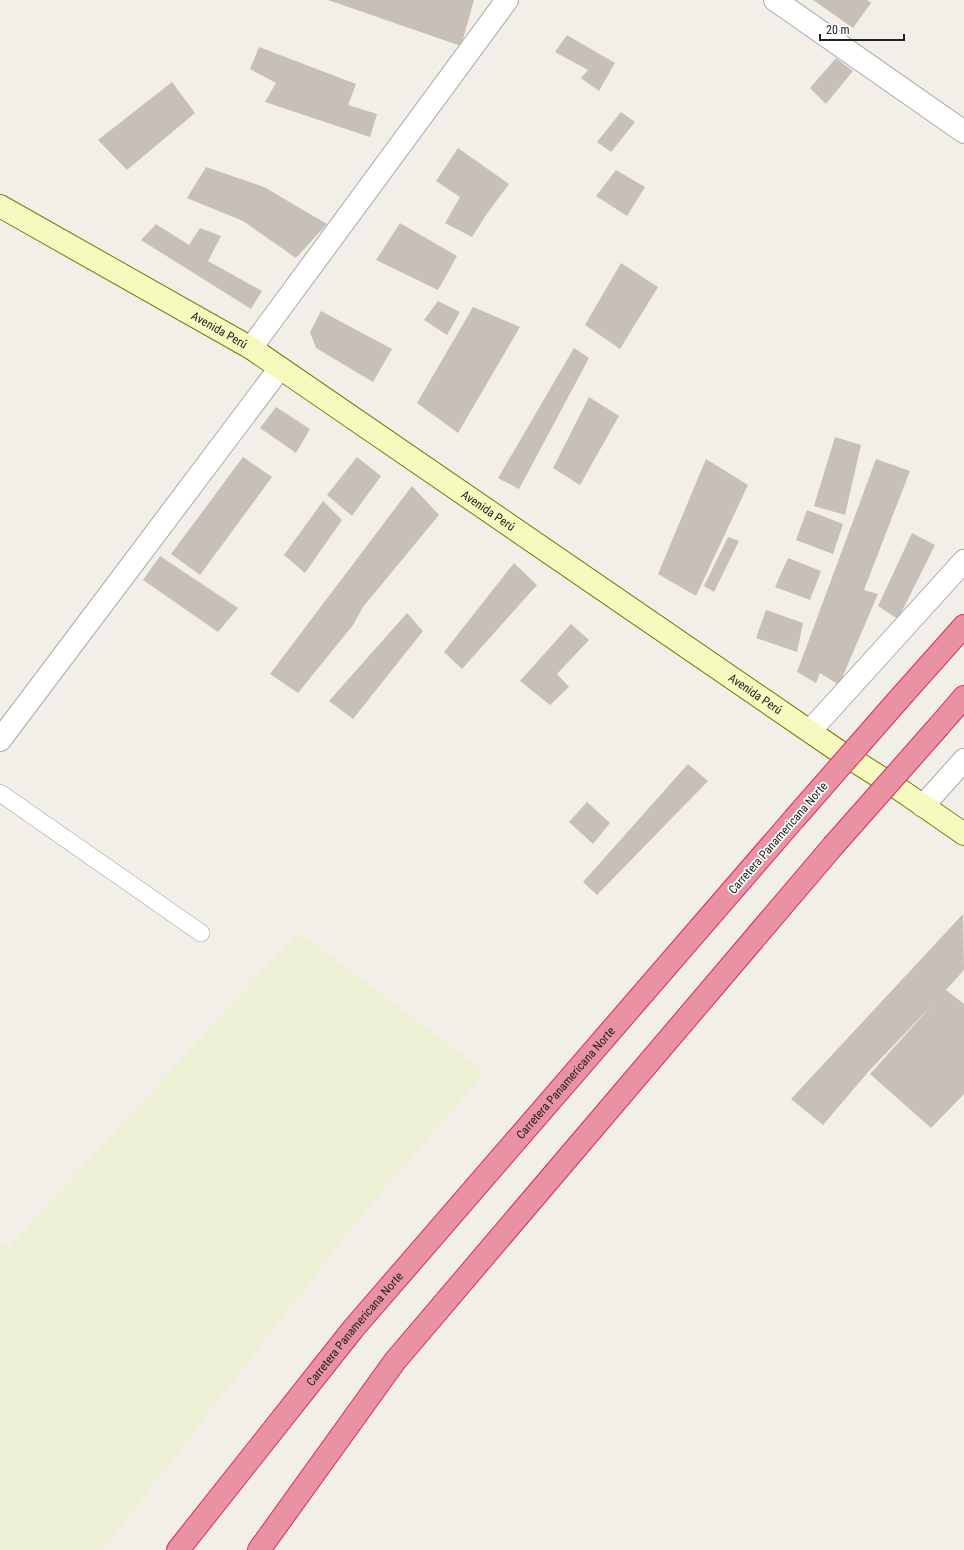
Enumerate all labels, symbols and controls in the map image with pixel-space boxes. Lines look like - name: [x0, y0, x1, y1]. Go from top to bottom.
- scale bar: [820, 16, 904, 42]
- text: 20 m: [826, 23, 850, 37]
- street label: Avenida Perú: [189, 309, 250, 352]
- street label: Avenida Perú: [459, 487, 518, 534]
- street label: Avenida Perú: [726, 671, 785, 717]
- street label: Carretera Panamericana Norte: [726, 779, 831, 897]
- street label: Carretera Panamericana Norte: [513, 1024, 618, 1142]
- street label: Carretera Panamericana Norte: [304, 1269, 406, 1389]

